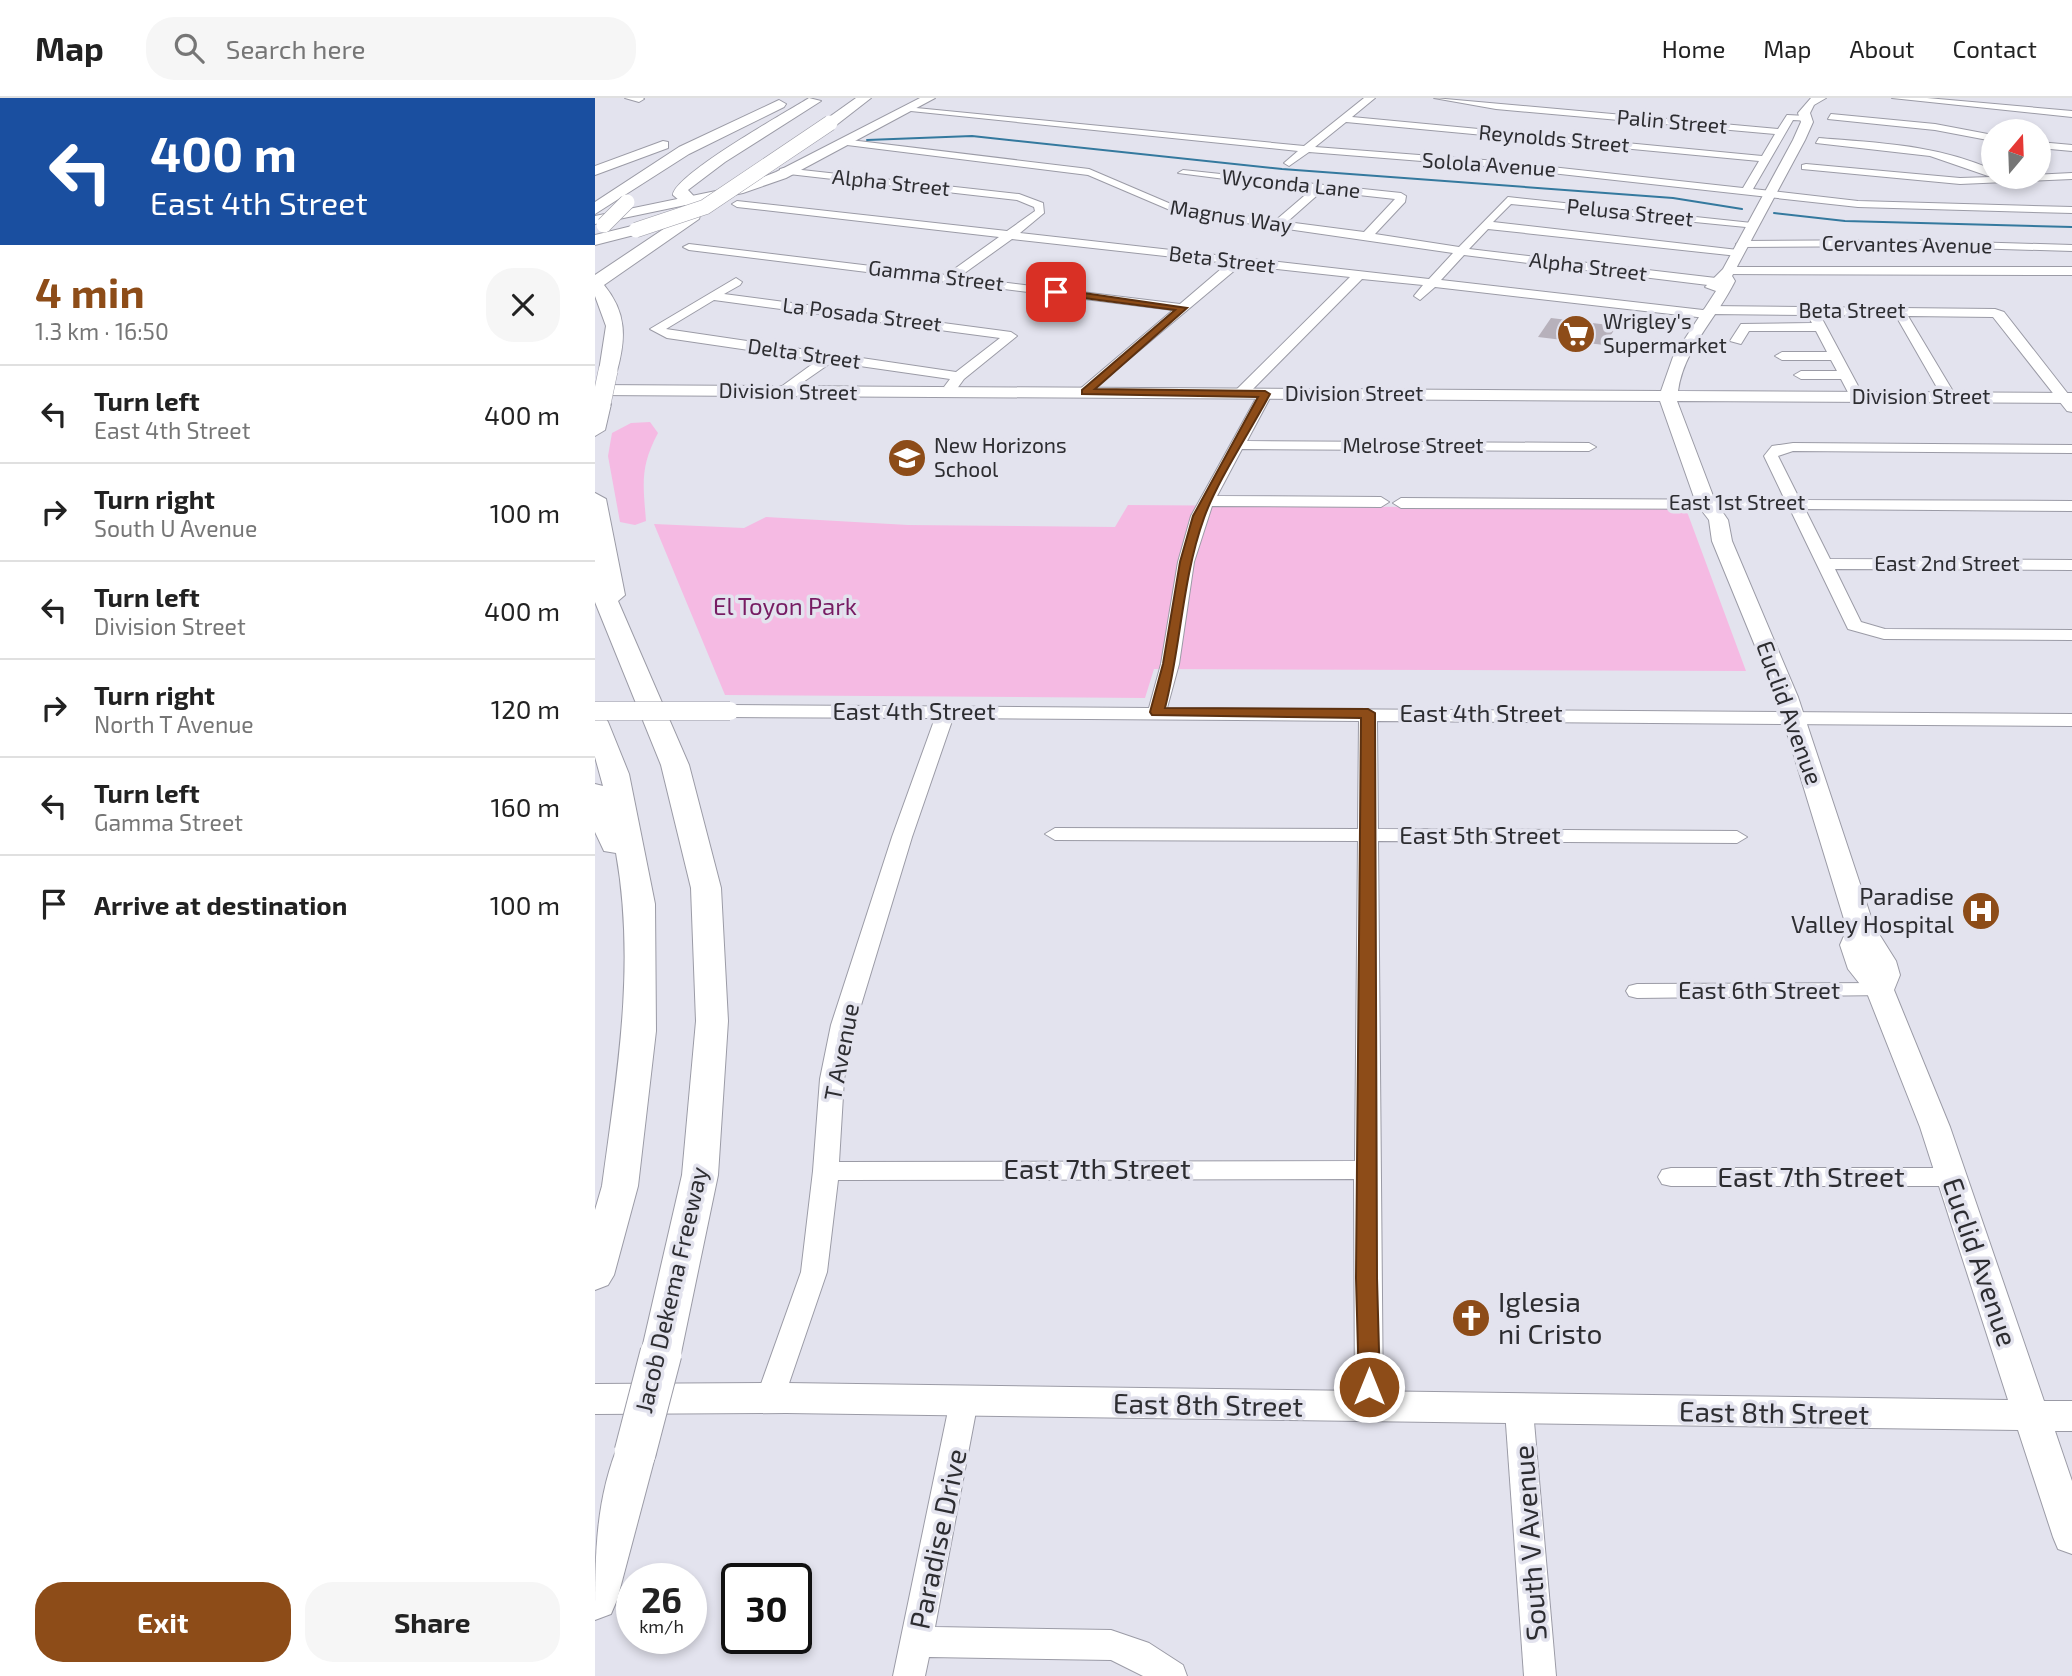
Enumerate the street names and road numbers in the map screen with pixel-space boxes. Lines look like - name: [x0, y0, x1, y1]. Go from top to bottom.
- street label: Palin Street: [1616, 103, 1728, 138]
- street label: Reynolds Street: [1478, 118, 1631, 157]
- street label: Solola Avenue: [1421, 146, 1557, 181]
- street label: Alpha Street: [831, 163, 951, 200]
- street label: Wyconda Lane: [1221, 163, 1362, 202]
- street label: Pelusa Street: [1566, 192, 1695, 231]
- street label: Magnus Way: [1168, 194, 1294, 238]
- street label: Cervantes Avenue: [1821, 230, 1993, 257]
- street label: Beta Street: [1168, 240, 1277, 277]
- street label: Alpha Street: [1528, 246, 1648, 285]
- street label: Gamma Street: [867, 254, 1005, 295]
- street label: La Posada Street: [781, 291, 943, 336]
- street label: Beta Street: [1799, 297, 1905, 322]
- street label: Delta Street: [746, 332, 862, 373]
- street label: Division Street: [719, 377, 858, 404]
- street label: Division Street: [1285, 380, 1423, 405]
- street label: Division Street: [1852, 383, 1990, 408]
- street label: Melrose Street: [1343, 432, 1484, 457]
- street label: East 1st Street: [1669, 489, 1805, 514]
- street label: East 2nd Street: [1874, 550, 2020, 575]
- street label: Euclid Avenue: [1751, 637, 1830, 788]
- street label: East 4th Street: [832, 696, 996, 725]
- street label: East 4th Street: [1399, 698, 1563, 727]
- street label: East 5th Street: [1399, 820, 1561, 849]
- street label: East 6th Street: [1678, 975, 1840, 1004]
- street label: T Avenue: [817, 1001, 864, 1103]
- street label: East 7th Street: [1003, 1151, 1191, 1185]
- street label: East 7th Street: [1717, 1159, 1905, 1193]
- street label: Jacob Dekema Freeway: [628, 1163, 713, 1416]
- street label: Euclid Avenue: [1936, 1173, 2026, 1350]
- street label: East 8th Street: [1113, 1385, 1303, 1423]
- street label: East 8th Street: [1679, 1393, 1869, 1431]
- street label: South V Avenue: [1505, 1444, 1553, 1642]
- street label: Paradise Drive: [901, 1446, 973, 1632]

